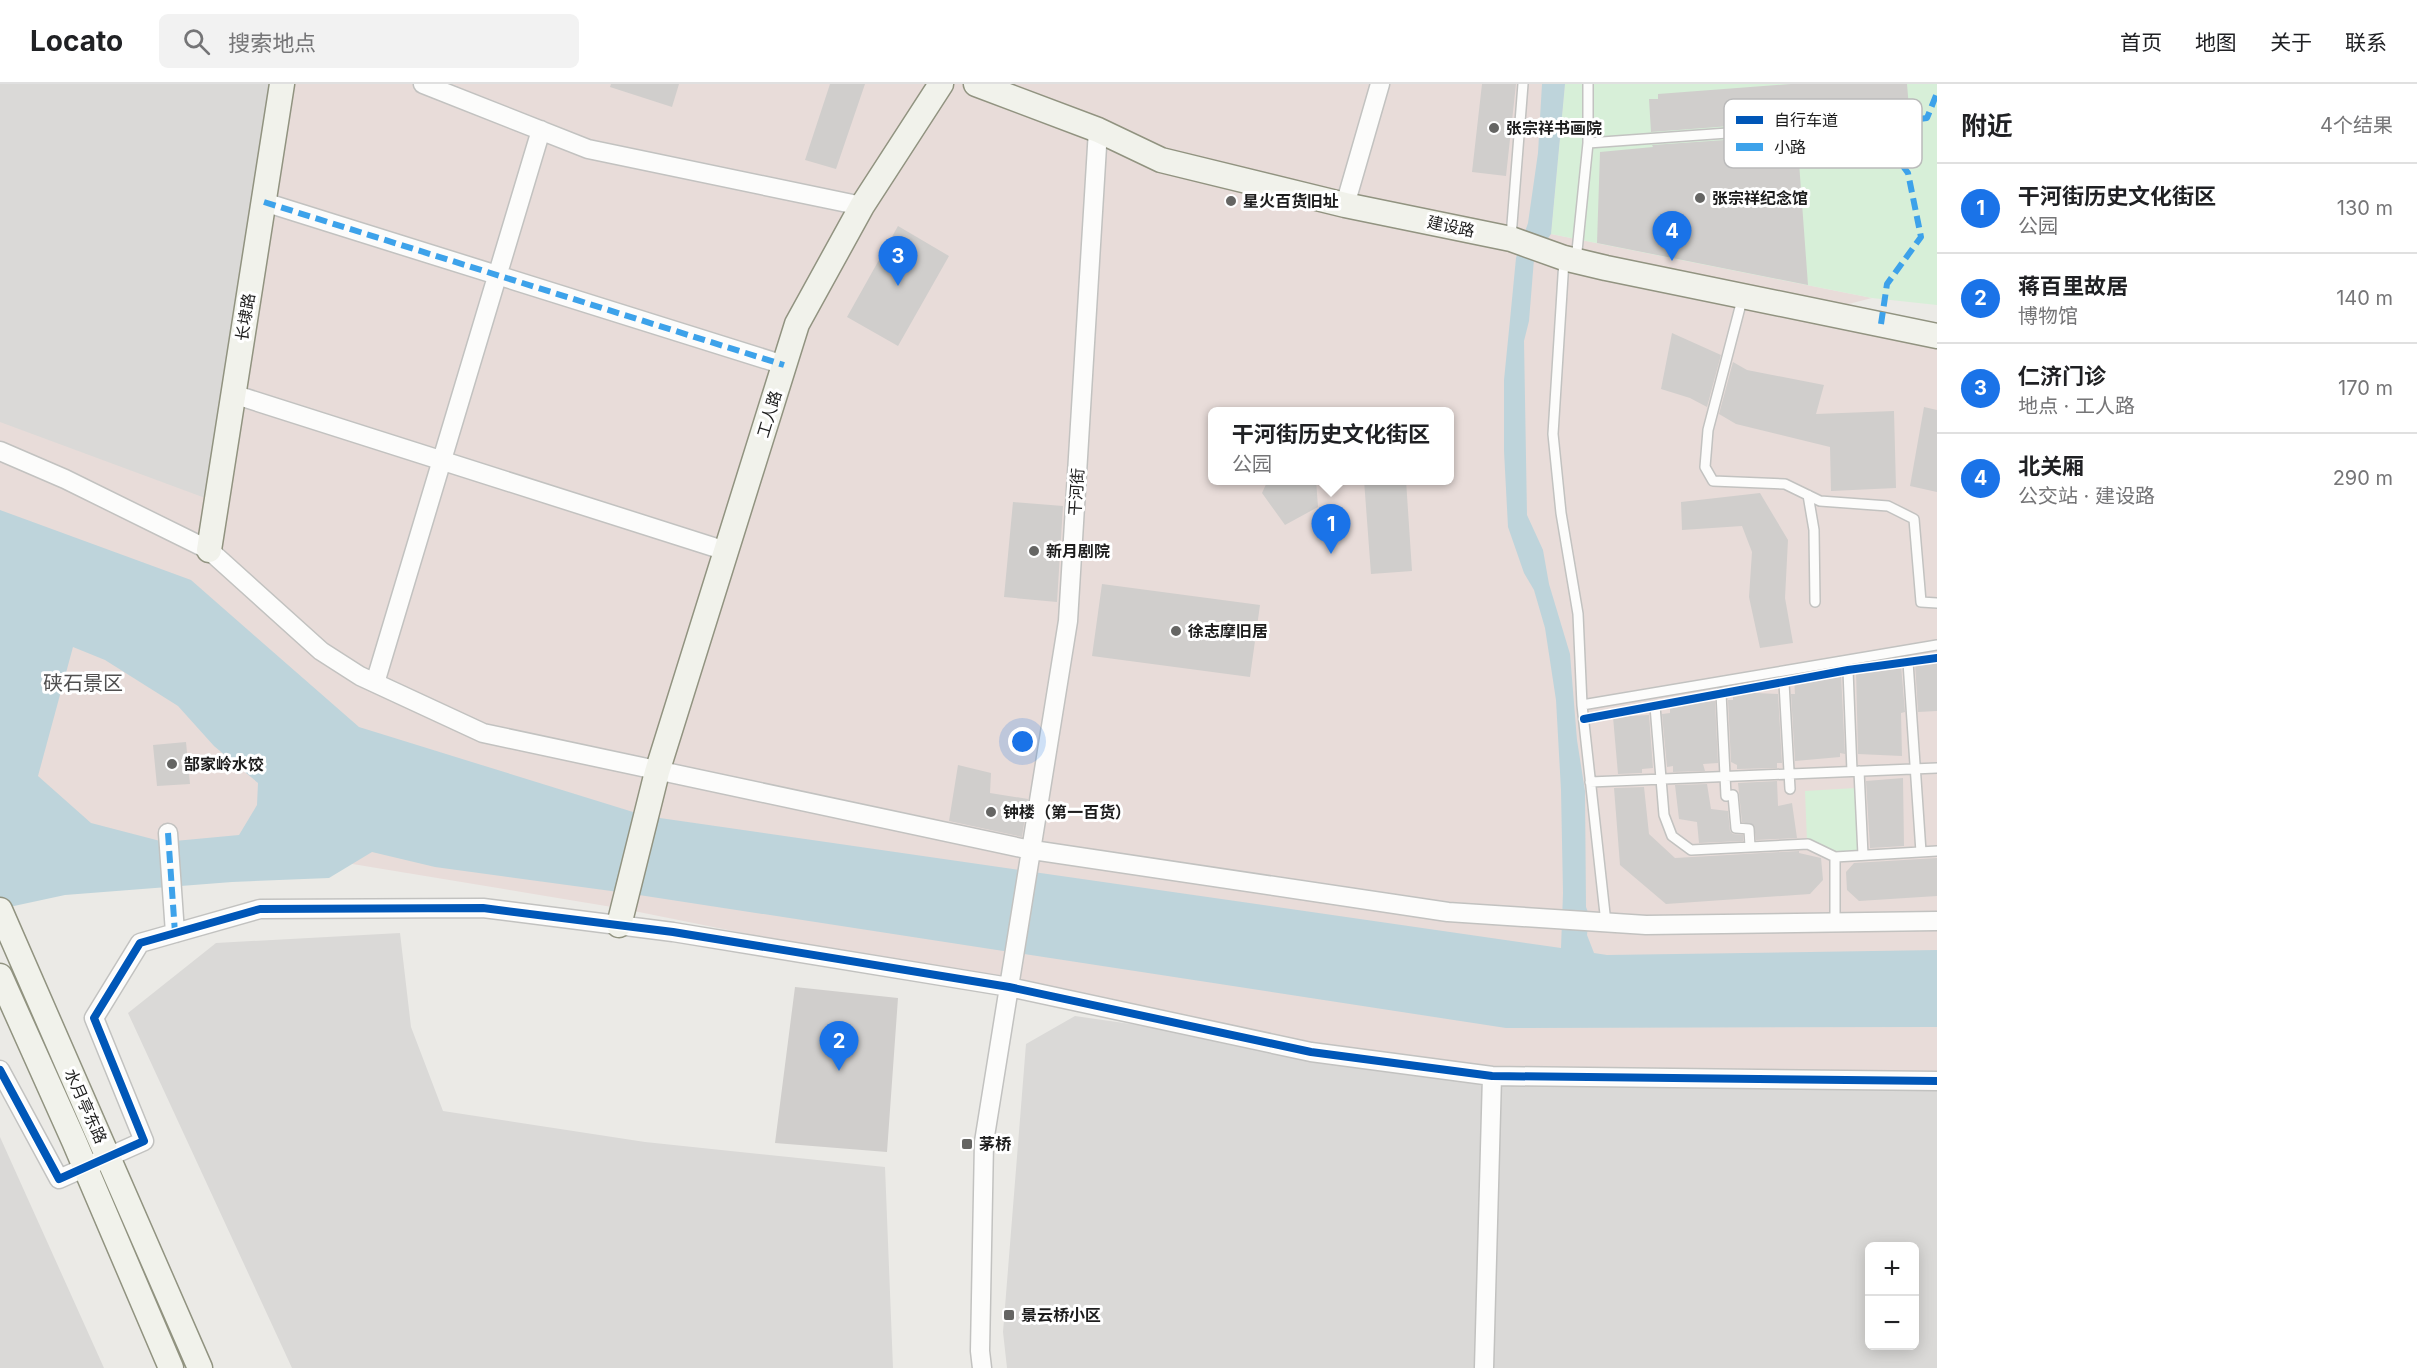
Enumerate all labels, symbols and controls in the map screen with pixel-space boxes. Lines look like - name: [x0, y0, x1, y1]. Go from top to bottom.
- search box: [159, 14, 579, 68]
- text: Locato: [30, 24, 123, 58]
- icon: search: [180, 25, 213, 58]
- text: 搜索地点: [228, 30, 316, 56]
- text: 首页: [2120, 30, 2162, 55]
- text: 地图: [2195, 30, 2237, 55]
- text: 关于: [2270, 30, 2312, 55]
- text: 联系: [2345, 30, 2387, 55]
- legend: [1724, 99, 1922, 168]
- text: 自行车道: [1774, 110, 1838, 130]
- text: 附近: [1961, 110, 2013, 141]
- text: 4个结果: [2320, 113, 2393, 137]
- place label: 张宗祥书画院: [1506, 118, 1602, 138]
- marker: 张宗祥书画院: [1487, 121, 1501, 135]
- text: 小路: [1774, 137, 1806, 157]
- text: 干河街历史文化街区: [2018, 183, 2216, 209]
- place label: 张宗祥纪念馆: [1712, 188, 1808, 208]
- place label: 星火百货旧址: [1243, 191, 1339, 211]
- marker: 张宗祥纪念馆: [1693, 191, 1707, 205]
- marker: 星火百货旧址: [1224, 194, 1238, 208]
- text: 1: [1976, 196, 1985, 220]
- text: 130 m: [2337, 196, 2393, 220]
- street label: 建设路: [1425, 211, 1477, 241]
- pin: 4: [1652, 212, 1692, 261]
- text: 公园: [2018, 214, 2058, 238]
- pin: 3: [878, 236, 918, 286]
- text: 蒋百里故居: [2018, 273, 2128, 299]
- text: 2: [1974, 286, 1987, 310]
- text: 140 m: [2336, 286, 2393, 310]
- street label: 长埭路: [231, 292, 259, 342]
- text: 博物馆: [2018, 304, 2078, 328]
- text: 仁济门诊: [2018, 363, 2106, 389]
- text: 3: [1974, 376, 1987, 400]
- text: 170 m: [2338, 376, 2393, 400]
- street label: 工人路: [752, 388, 786, 440]
- text: 地点 · 工人路: [2018, 394, 2135, 418]
- popup: [1208, 407, 1454, 485]
- text: 干河街历史文化街区: [1232, 421, 1430, 447]
- text: 公园: [1232, 452, 1272, 476]
- text: 北关厢: [2018, 453, 2084, 479]
- text: 4: [1974, 466, 1987, 490]
- text: 290 m: [2333, 466, 2393, 490]
- street label: 干河街: [1064, 467, 1088, 517]
- text: 公交站 · 建设路: [2018, 484, 2155, 508]
- pin: 1: [1312, 504, 1350, 554]
- place label: 新月剧院: [1046, 541, 1110, 561]
- marker: 新月剧院: [1027, 544, 1041, 558]
- place label: 徐志摩旧居: [1188, 621, 1268, 641]
- marker: 徐志摩旧居: [1169, 624, 1183, 638]
- district label: 硖石景区: [43, 671, 123, 695]
- your location: [1008, 727, 1037, 756]
- place label: 郜家岭水饺: [184, 754, 264, 774]
- marker: 郜家岭水饺: [165, 757, 179, 771]
- place label: 钟楼（第一百货）: [1003, 802, 1131, 822]
- marker: 钟楼（第一百货）: [984, 805, 998, 819]
- pin: 2: [820, 1022, 858, 1071]
- street label: 水月亭东路: [61, 1065, 111, 1147]
- place label: 茅桥: [979, 1134, 1012, 1154]
- marker: 茅桥: [960, 1137, 974, 1151]
- map controls: [1865, 1242, 1919, 1350]
- button: +: [1865, 1242, 1919, 1296]
- button: −: [1865, 1296, 1919, 1350]
- place label: 景云桥小区: [1021, 1305, 1101, 1325]
- marker: 景云桥小区: [1002, 1308, 1016, 1322]

